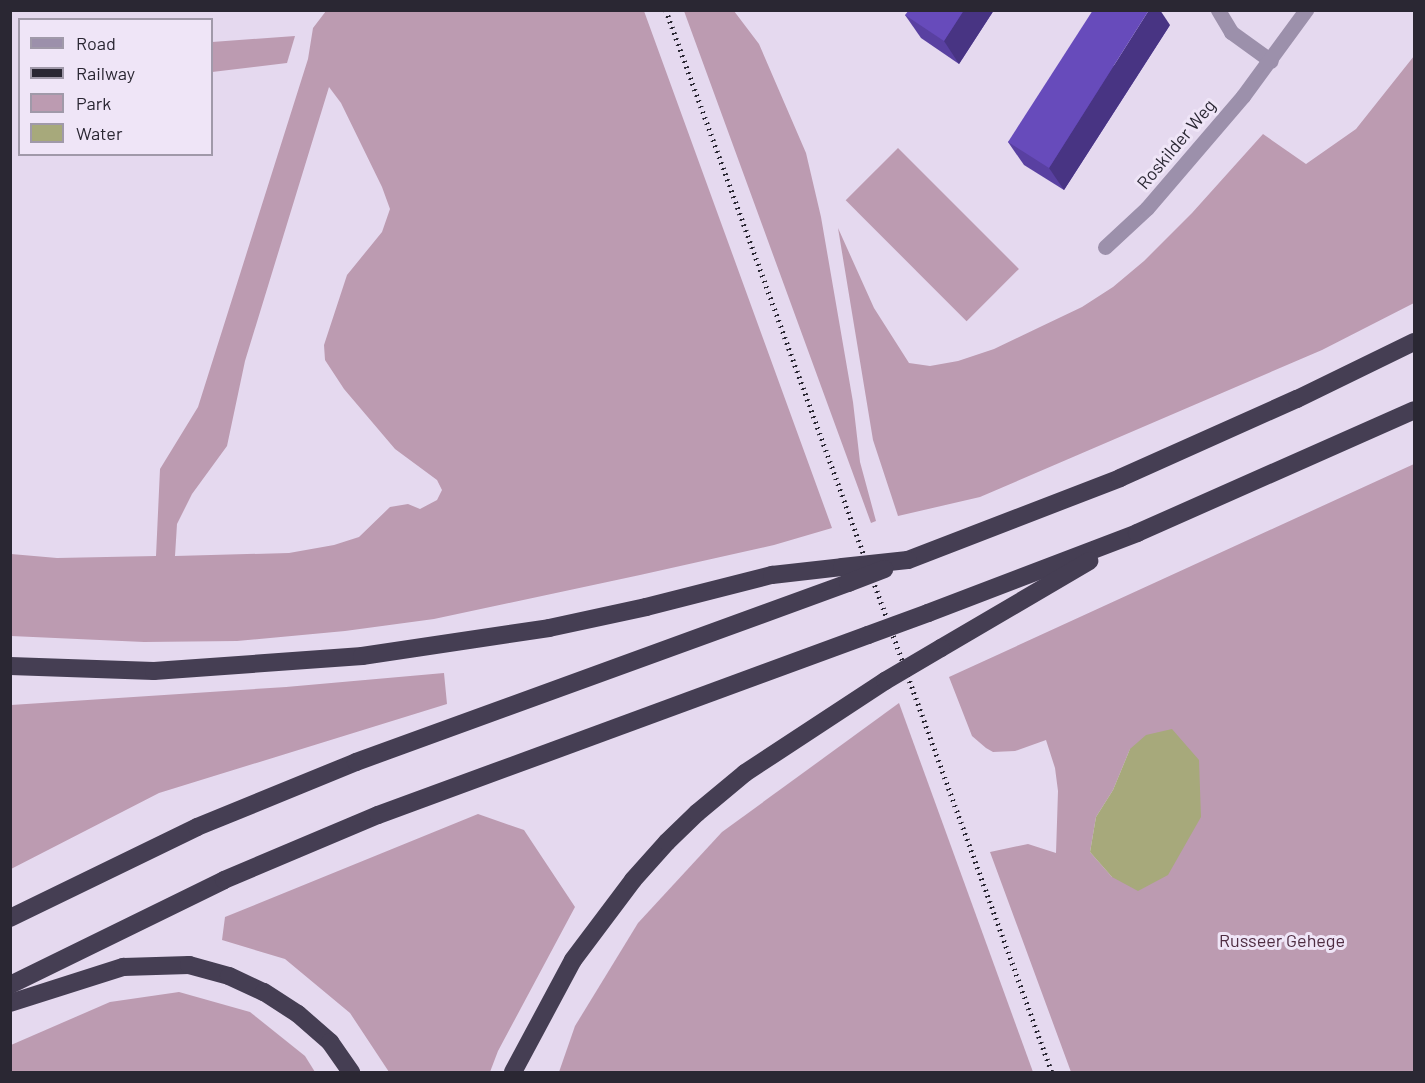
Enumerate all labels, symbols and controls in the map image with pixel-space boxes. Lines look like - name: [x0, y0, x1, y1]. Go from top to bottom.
- legend: [18, 18, 213, 156]
- text: Road: [76, 32, 116, 54]
- text: Railway: [76, 62, 135, 84]
- text: Park: [76, 92, 111, 114]
- street label: Roskilder Weg: [1132, 95, 1220, 193]
- text: Water: [76, 122, 123, 144]
- park label: Russeer Gehege: [1219, 929, 1345, 951]

